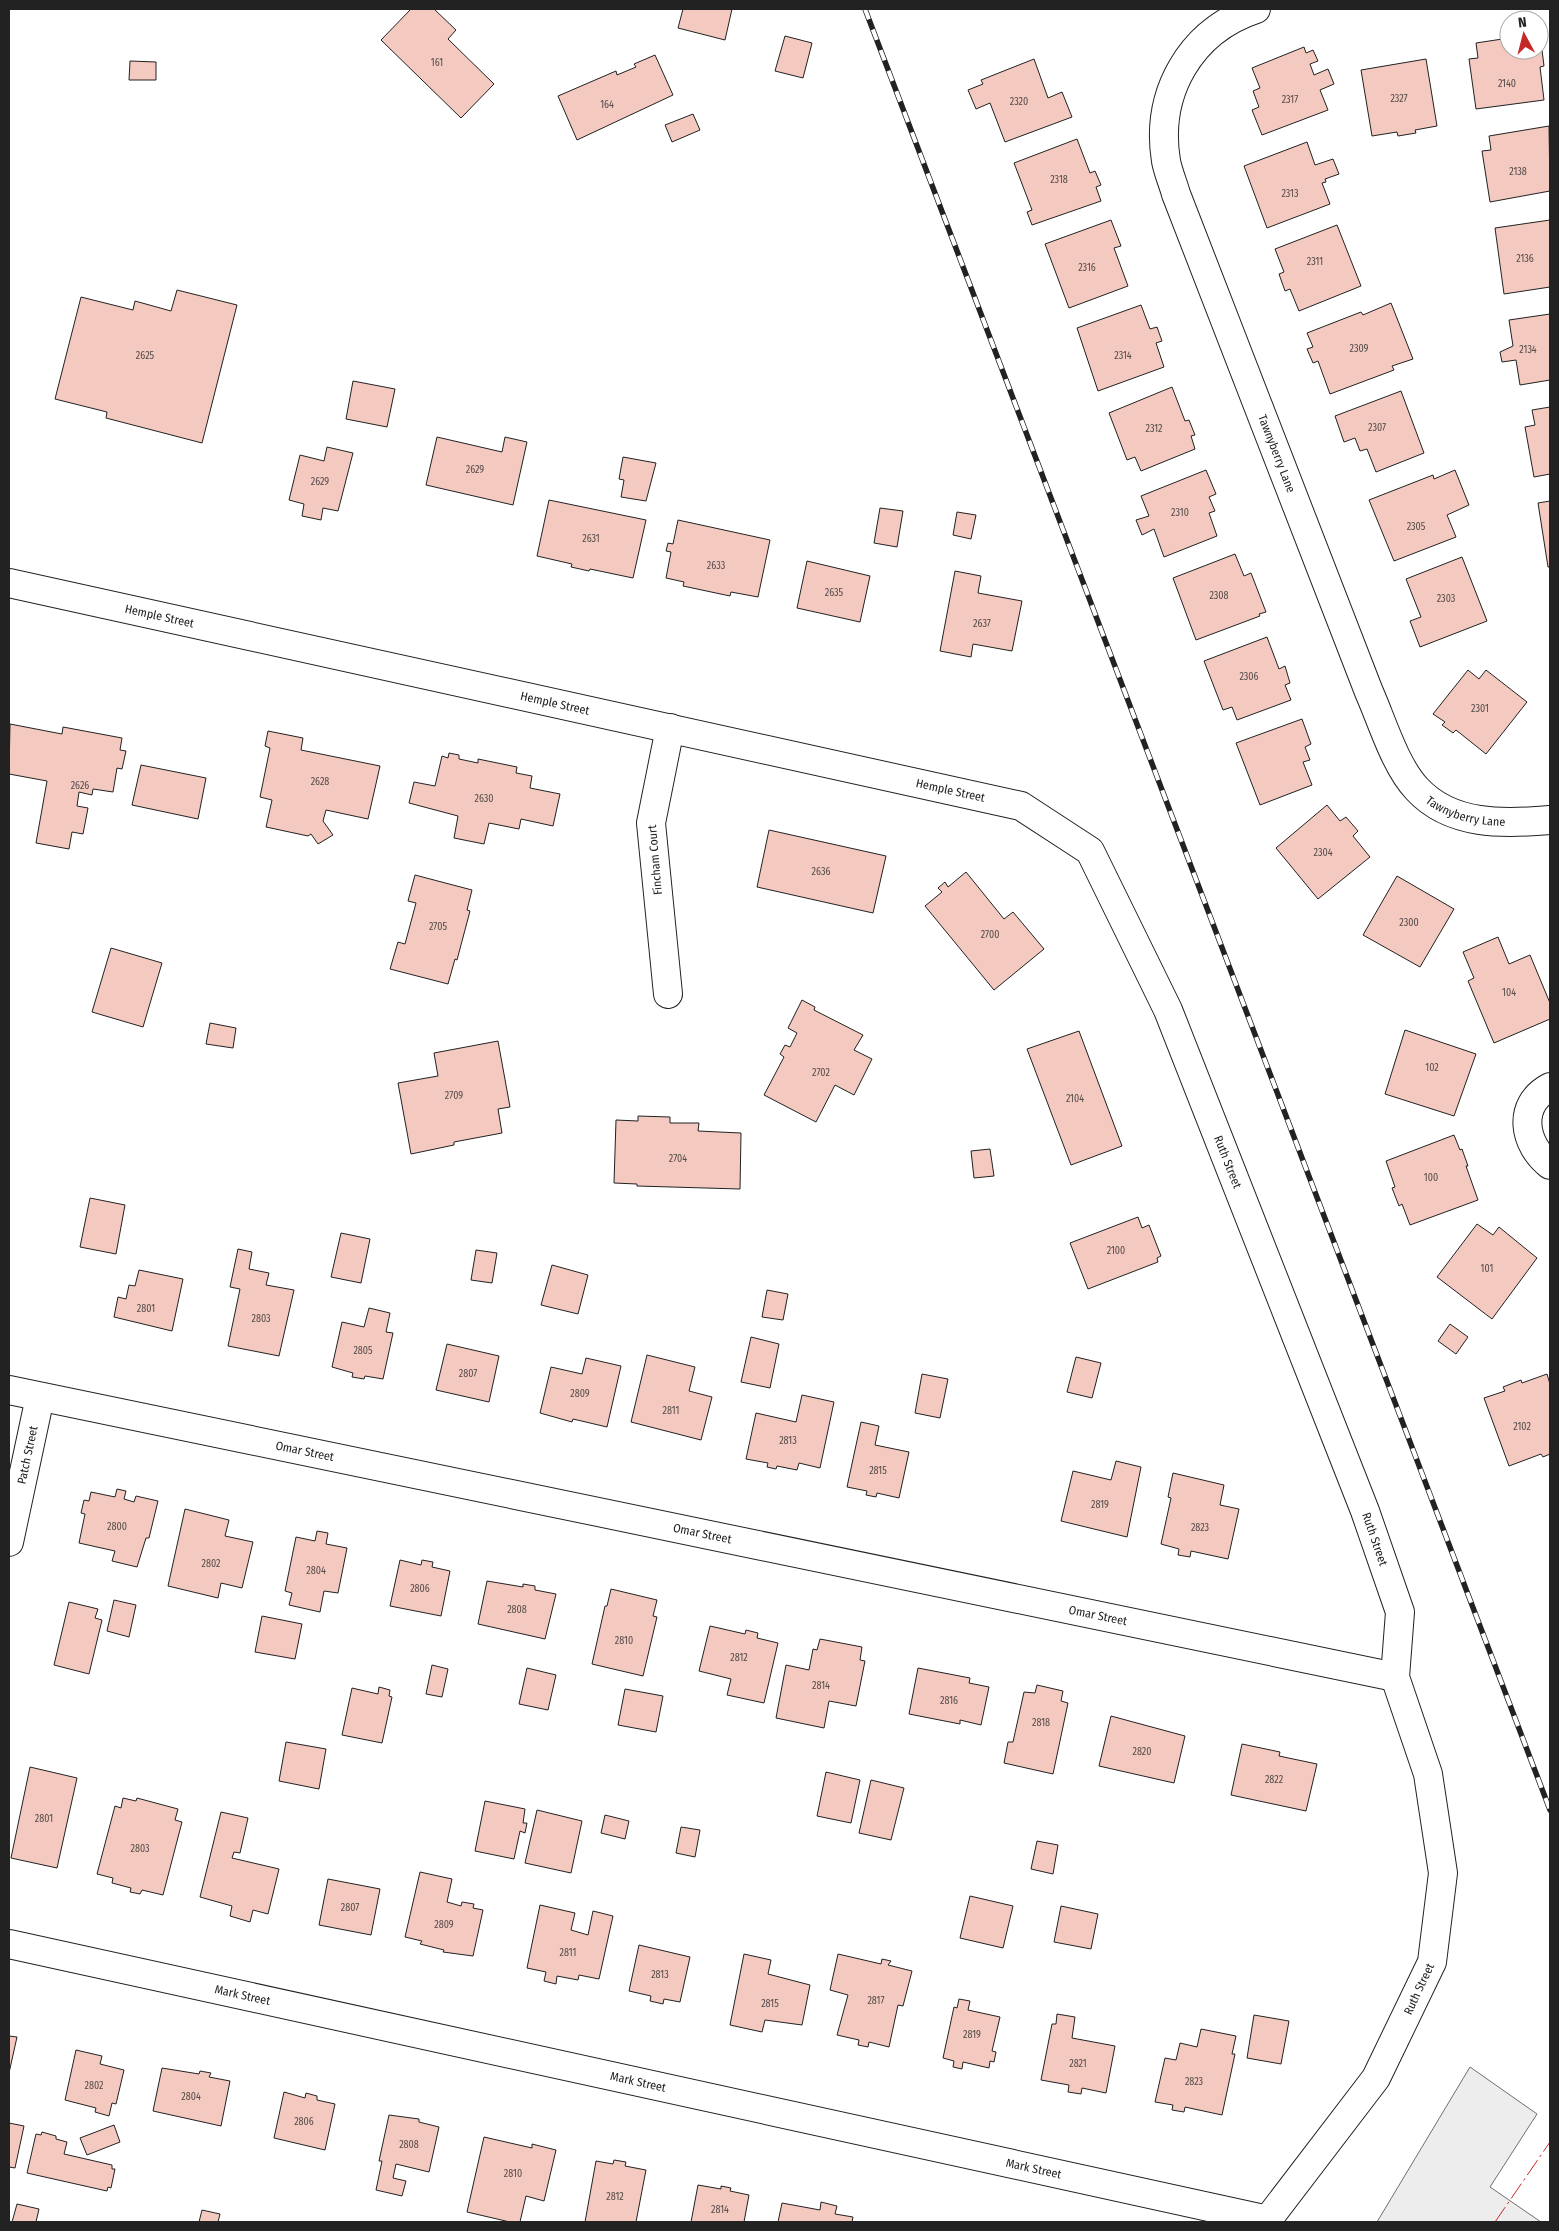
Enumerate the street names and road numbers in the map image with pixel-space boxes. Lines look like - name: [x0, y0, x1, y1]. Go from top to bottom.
- street label: Tawnyberry Lane: [1255, 413, 1298, 495]
- street label: Hemple Street: [124, 602, 195, 631]
- street label: Hemple Street: [519, 689, 591, 718]
- street label: Hemple Street: [915, 776, 986, 805]
- street label: Tawnyberry Lane: [1423, 793, 1506, 829]
- street label: Fincham Court: [645, 824, 665, 896]
- street label: Ruth Street: [1211, 1134, 1244, 1190]
- street label: Patch Street: [15, 1425, 41, 1485]
- street label: Omar Street: [274, 1438, 335, 1464]
- street label: Ruth Street: [1359, 1511, 1391, 1568]
- street label: Omar Street: [672, 1521, 733, 1546]
- street label: Omar Street: [1067, 1603, 1128, 1628]
- street label: Ruth Street: [1401, 1961, 1437, 2017]
- street label: Mark Street: [213, 1982, 272, 2008]
- street label: Mark Street: [609, 2069, 667, 2095]
- street label: Mark Street: [1005, 2156, 1063, 2182]

